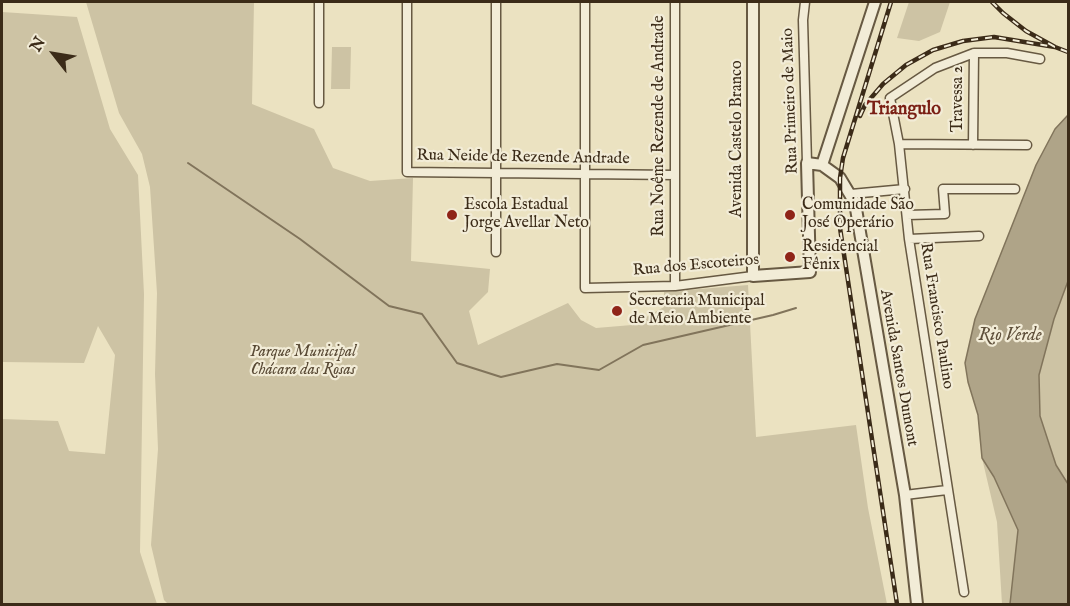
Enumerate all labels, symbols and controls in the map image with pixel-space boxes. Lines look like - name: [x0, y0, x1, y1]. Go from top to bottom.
- street label: Rua Noême Rezende de Andrade: [650, 15, 670, 237]
- north arrow: [24, 24, 84, 84]
- street label: Rua Primeiro de Maio: [779, 28, 803, 174]
- text: N: [26, 34, 51, 56]
- street label: Avenida Castelo Branco: [728, 60, 748, 218]
- street label: Travessa 2: [949, 66, 969, 132]
- district label: Triangulo: [867, 99, 941, 121]
- street label: Rua Neide de Rezende Andrade: [416, 147, 630, 169]
- place label: Escola Estadual Jorge Avellar Neto: [464, 196, 589, 234]
- place label: Comunidade São José Operário: [802, 196, 914, 234]
- marker: Escola Estadual Jorge Avellar Neto: [445, 208, 459, 222]
- marker: Comunidade São José Operário: [783, 208, 797, 222]
- place label: Residencial Fênix: [802, 238, 878, 276]
- street label: Rua Francisco Paulino: [915, 241, 957, 391]
- marker: Residencial Fênix: [783, 250, 797, 264]
- street label: Rua dos Escoteiros: [632, 251, 760, 281]
- street label: Avenida Santos Dumont: [875, 288, 921, 448]
- place label: Secretaria Municipal de Meio Ambiente: [629, 292, 765, 330]
- marker: Secretaria Municipal de Meio Ambiente: [610, 304, 624, 318]
- water label: Rio Verde: [978, 325, 1042, 347]
- park label: Parque Municipal Chácara das Rosas: [250, 343, 356, 381]

